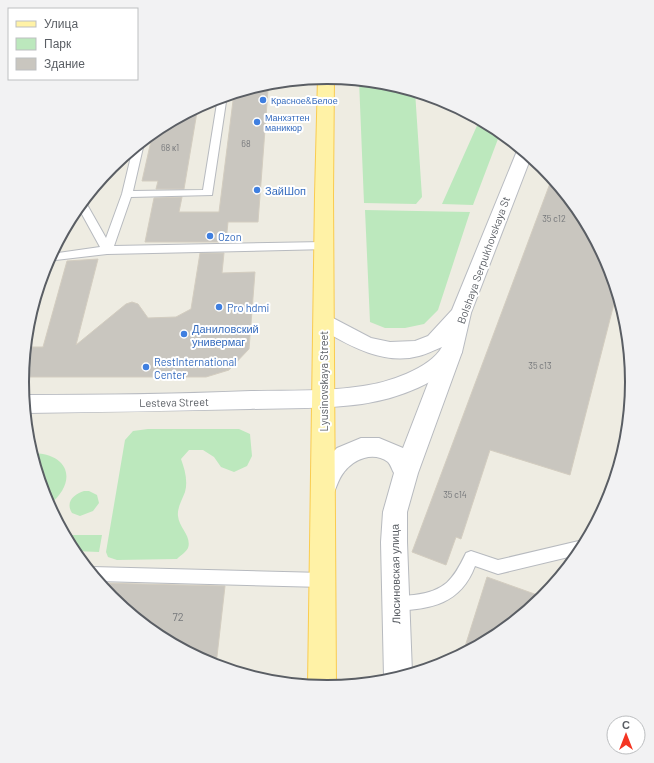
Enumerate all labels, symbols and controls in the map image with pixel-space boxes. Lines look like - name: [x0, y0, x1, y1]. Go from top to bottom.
- legend: [8, 8, 138, 80]
- text: Улица: [44, 16, 78, 31]
- text: Парк: [44, 36, 72, 51]
- text: Здание: [44, 56, 85, 71]
- marker: Красное&Белое: [258, 95, 268, 105]
- place label: Красное&Белое: [271, 95, 338, 106]
- place label: Манхэттен маникюр: [265, 112, 310, 133]
- marker: Манхэттен маникюр: [252, 117, 262, 127]
- house number: 68: [241, 138, 251, 149]
- house number: 68 к1: [161, 142, 179, 153]
- place label: ЗайШоп: [265, 184, 306, 197]
- marker: ЗайШоп: [252, 185, 262, 195]
- street label: Bolshaya Serpukhovskaya St: [454, 194, 512, 326]
- house number: 35 с12: [542, 213, 566, 224]
- place label: Ozon: [218, 230, 242, 243]
- marker: Ozon: [205, 231, 215, 241]
- place label: Pro hdmi: [227, 301, 270, 314]
- marker: Pro hdmi: [214, 302, 224, 312]
- place label: Даниловский универмаг: [192, 322, 259, 348]
- marker: Даниловский универмаг: [179, 329, 189, 339]
- street label: Lyusinovskaya Street: [317, 331, 330, 431]
- place label: RestInternational Center: [154, 355, 237, 381]
- house number: 35 с13: [528, 360, 552, 371]
- marker: RestInternational Center: [141, 362, 151, 372]
- street label: Lesteva Street: [139, 395, 209, 409]
- house number: 35 с14: [443, 489, 467, 500]
- street label: Люсиновская улица: [388, 523, 402, 624]
- house number: 72: [172, 610, 184, 623]
- north arrow: [606, 715, 646, 755]
- text: С: [622, 718, 630, 731]

